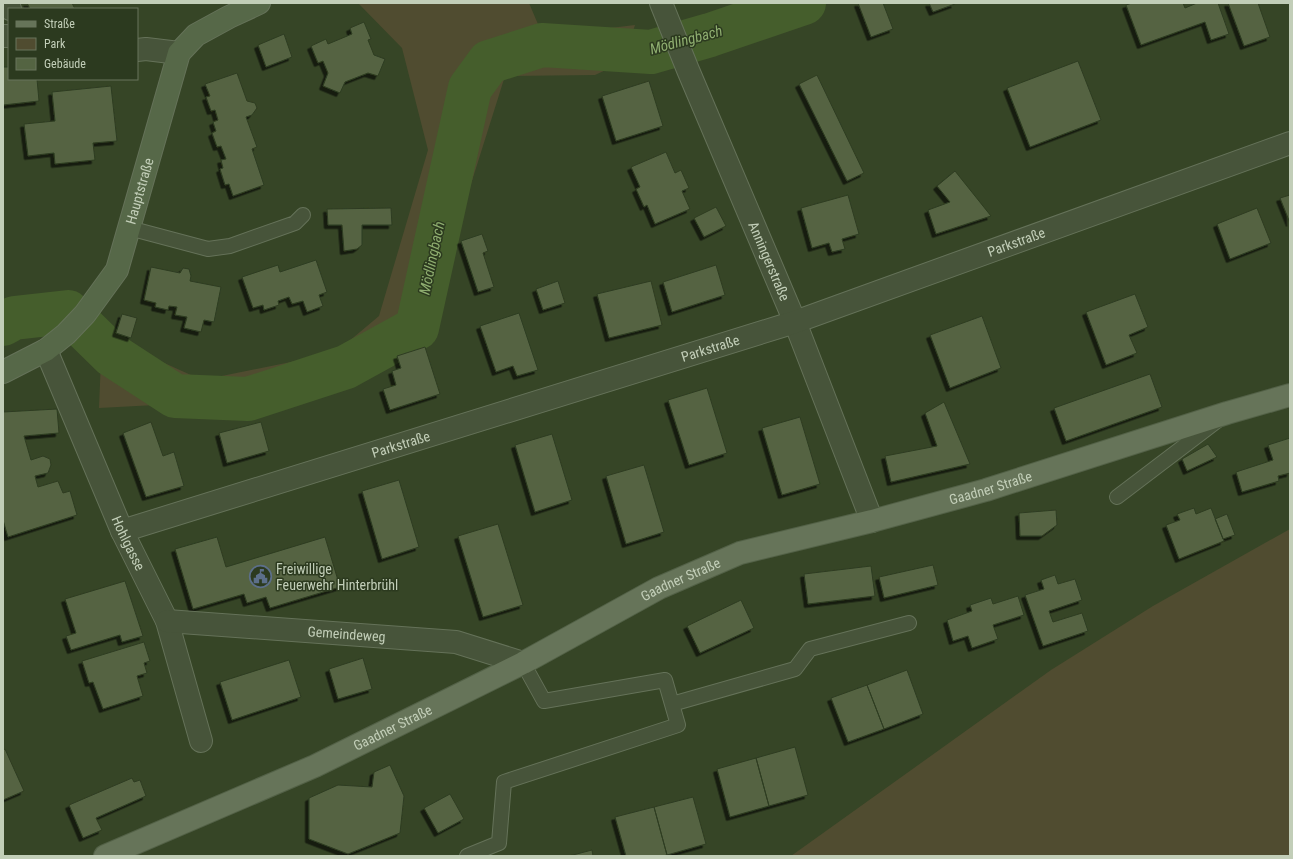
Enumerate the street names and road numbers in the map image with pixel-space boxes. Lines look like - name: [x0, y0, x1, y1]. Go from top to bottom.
- street label: Hauptstraße: [122, 156, 157, 226]
- street label: Anningerstraße: [745, 219, 793, 304]
- street label: Parkstraße: [985, 224, 1048, 260]
- street label: Parkstraße: [679, 332, 742, 365]
- street label: Parkstraße: [370, 428, 432, 461]
- street label: Gaadner Straße: [947, 468, 1034, 508]
- street label: Hohlgasse: [109, 513, 149, 573]
- street label: Gaadner Straße: [638, 554, 723, 604]
- street label: Gemeindeweg: [307, 623, 386, 645]
- street label: Gaadner Straße: [351, 701, 435, 754]

